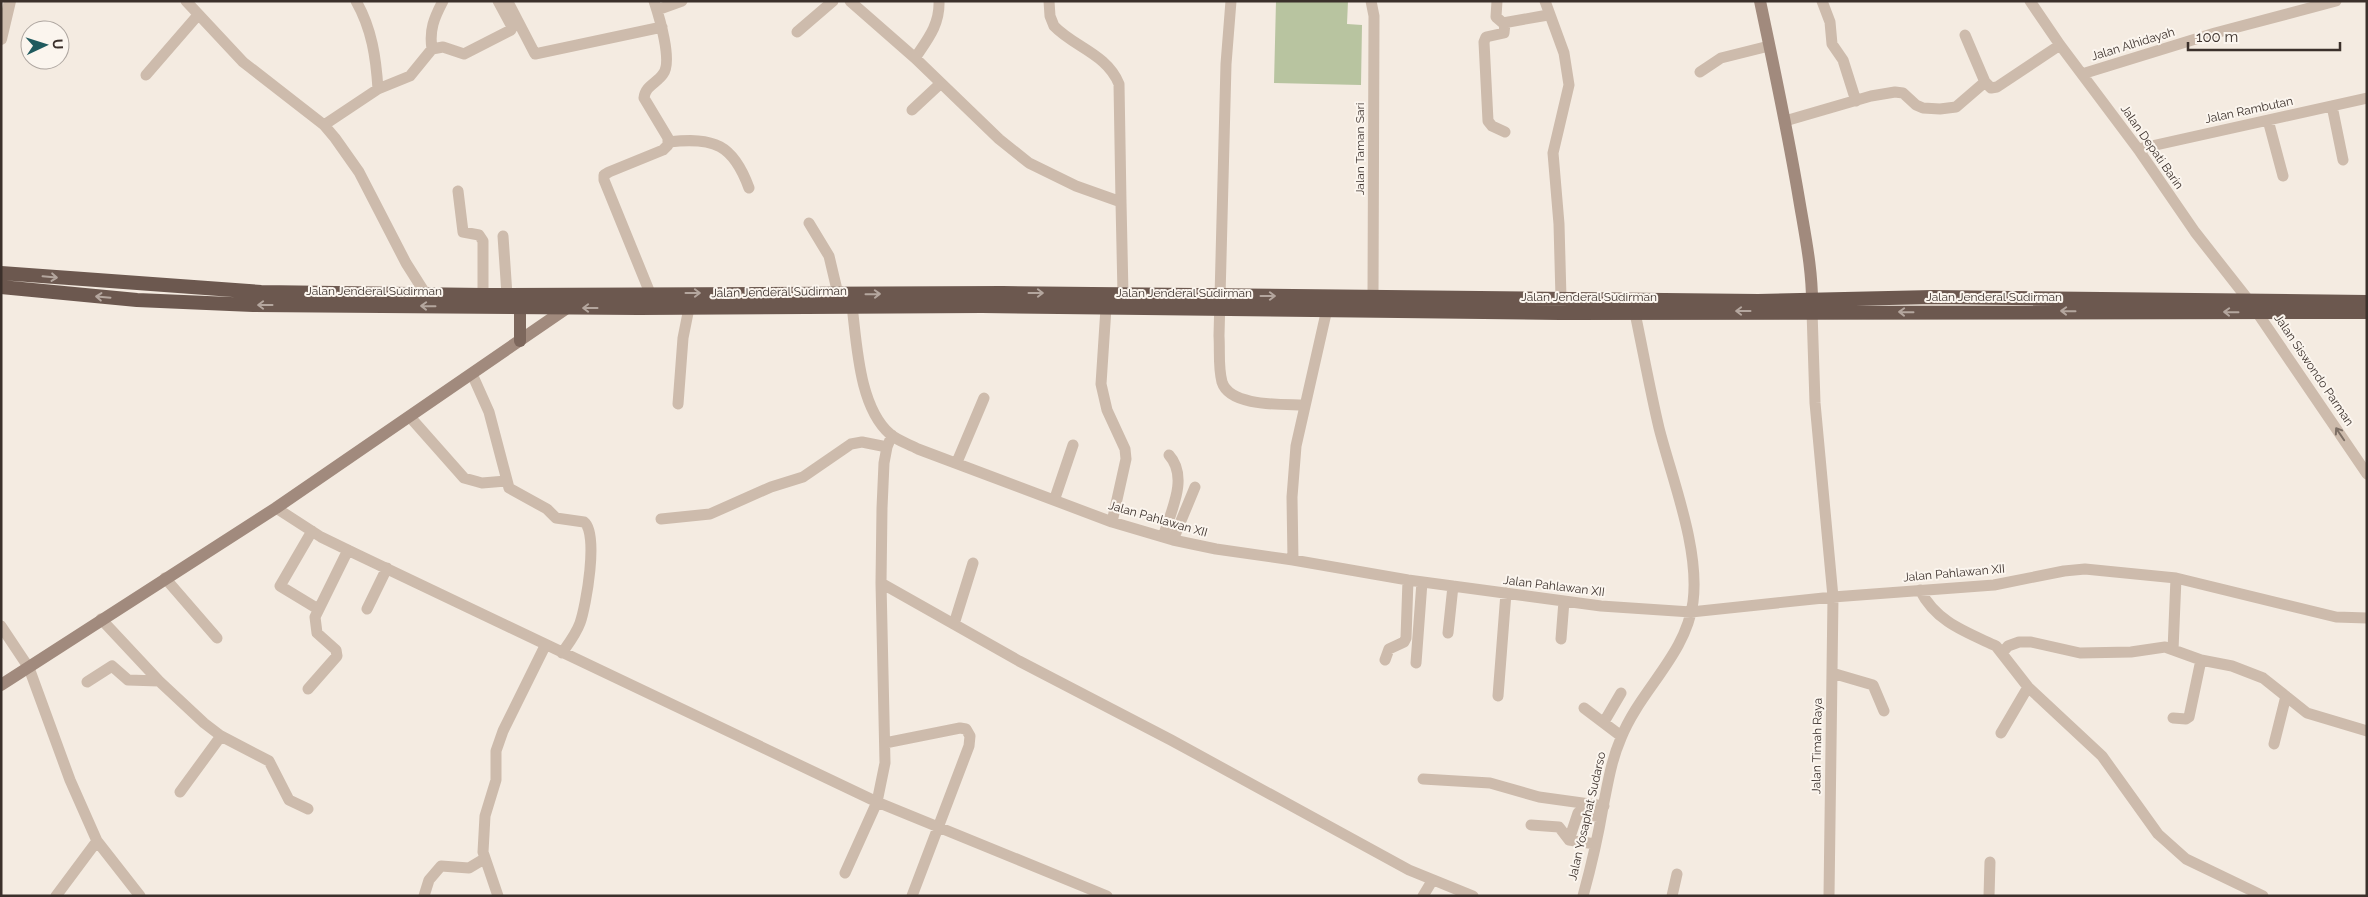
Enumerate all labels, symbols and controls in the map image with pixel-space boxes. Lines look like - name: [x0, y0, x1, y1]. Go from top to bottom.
- north arrow: [20, 20, 70, 70]
- scale bar: [2188, 20, 2340, 52]
- street label: Jalan Alhidayah: [2090, 25, 2176, 63]
- text: 100 m: [2196, 28, 2238, 46]
- text: U: [50, 38, 66, 50]
- street label: Jalan Rambutan: [2204, 94, 2294, 126]
- street label: Jalan Depati Barin: [2118, 102, 2186, 192]
- street label: Jalan Taman Sari: [1353, 103, 1367, 195]
- one-way arrow: [42, 273, 58, 282]
- street label: Jalan Jenderal Sudirman: [306, 284, 442, 298]
- street label: Jalan Jenderal Sudirman: [711, 284, 847, 300]
- street label: Jalan Jenderal Sudirman: [1116, 286, 1252, 300]
- one-way arrow: [684, 288, 701, 298]
- one-way arrow: [864, 289, 881, 299]
- one-way arrow: [1027, 289, 1043, 298]
- street label: Jalan Jenderal Sudirman: [1521, 290, 1657, 304]
- street label: Jalan Jenderal Sudirman: [1926, 290, 2062, 304]
- one-way arrow: [1260, 291, 1276, 301]
- one-way arrow: [95, 292, 111, 301]
- one-way arrow: [258, 300, 274, 310]
- one-way arrow: [420, 301, 436, 311]
- one-way arrow: [583, 303, 599, 313]
- one-way arrow: [1735, 307, 1751, 316]
- one-way arrow: [1898, 307, 1914, 317]
- one-way arrow: [2060, 307, 2076, 316]
- one-way arrow: [2223, 307, 2239, 317]
- street label: Jalan Siswondo Parman: [2271, 311, 2357, 429]
- one-way arrow: [2335, 427, 2345, 441]
- street label: Jalan Pahlawan XII: [1107, 498, 1209, 540]
- street label: Jalan Pahlawan XII: [1902, 562, 2006, 584]
- street label: Jalan Pahlawan XII: [1502, 573, 1606, 599]
- street label: Jalan Timah Raya: [1809, 698, 1825, 794]
- street label: Jalan Yosaphat Sudarso: [1565, 750, 1609, 882]

